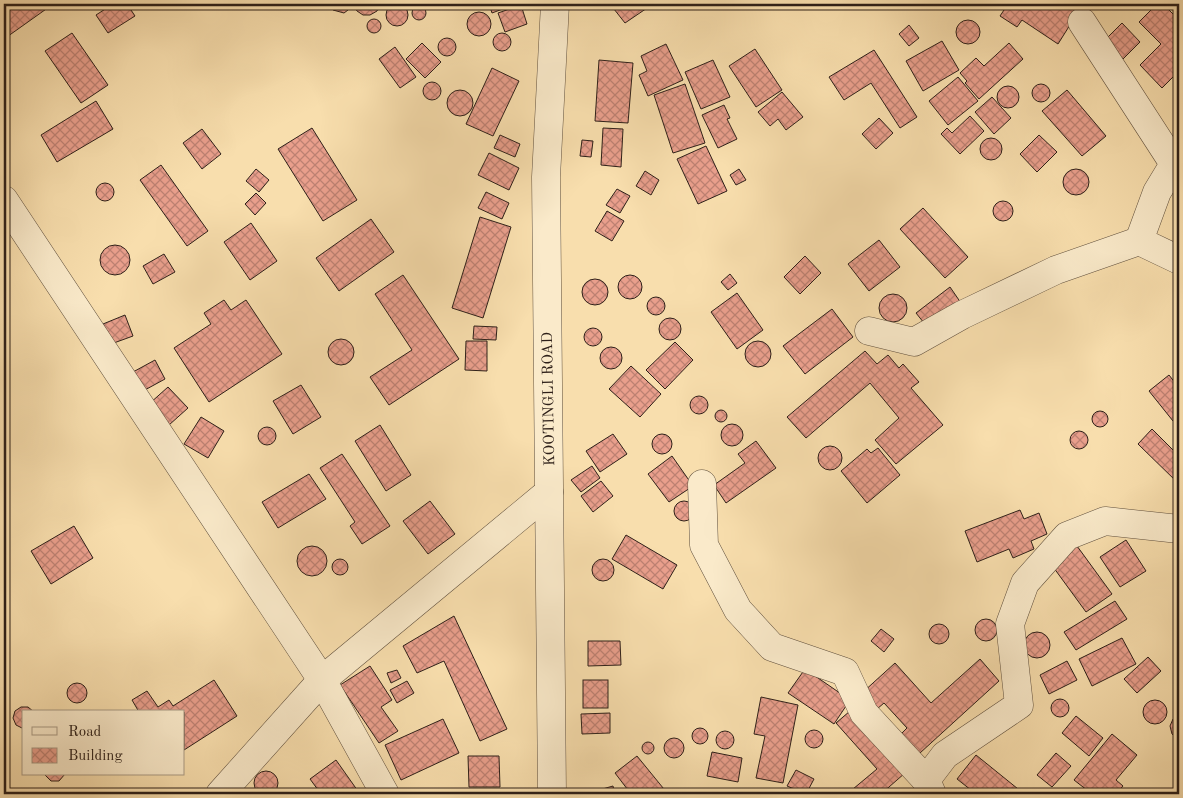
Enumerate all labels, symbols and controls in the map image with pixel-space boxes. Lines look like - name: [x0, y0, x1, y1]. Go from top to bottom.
- street label: KOOTINGLI ROAD: [541, 332, 558, 466]
- legend: [22, 710, 185, 776]
- text: Road: [68, 725, 102, 740]
- text: Building: [68, 749, 123, 764]

